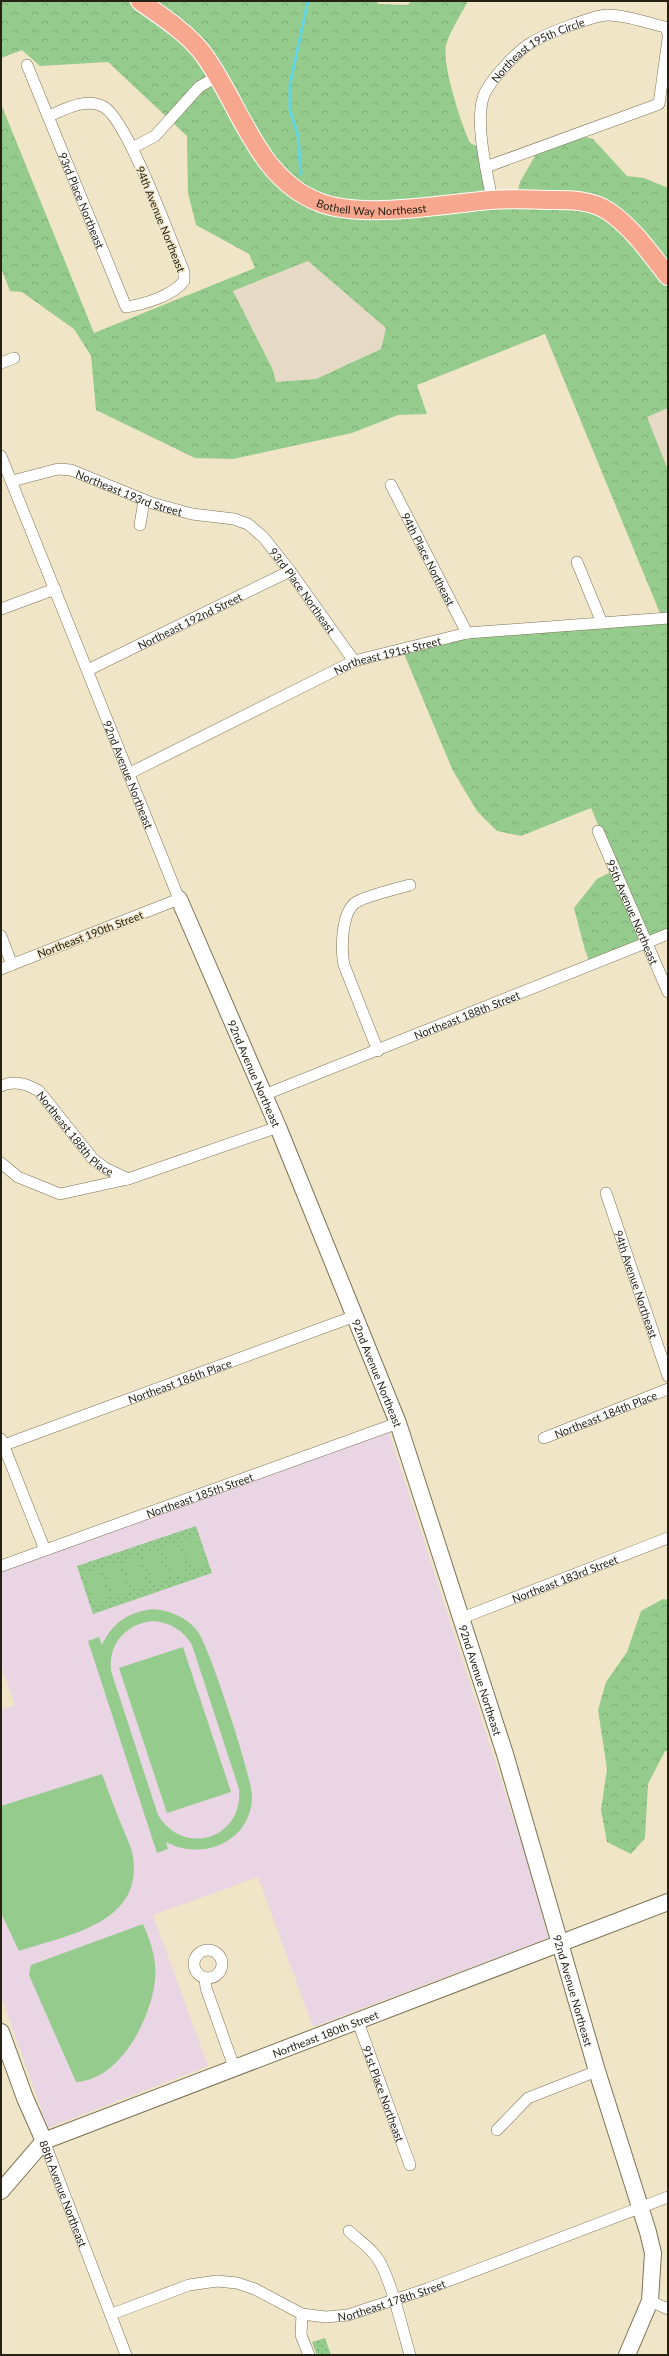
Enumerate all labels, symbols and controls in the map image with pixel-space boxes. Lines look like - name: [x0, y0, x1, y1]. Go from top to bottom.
- street label: Northeast 195th Circle: [488, 14, 586, 84]
- street label: 93rd Place Northeast: [57, 150, 108, 250]
- street label: 94th Avenue Northeast: [134, 164, 188, 274]
- street label: Bothell Way Northeast: [315, 196, 427, 217]
- street label: Northeast 193rd Street: [74, 466, 184, 518]
- street label: 94th Place Northeast: [400, 510, 458, 608]
- street label: 93rd Place Northeast: [267, 545, 338, 635]
- street label: Northeast 192nd Street: [135, 589, 244, 651]
- street label: Northeast 191st Street: [331, 633, 442, 677]
- street label: 92nd Avenue Northeast: [101, 718, 156, 830]
- street label: 95th Avenue Northeast: [605, 857, 662, 966]
- street label: Northeast 190th Street: [35, 908, 145, 960]
- street label: Northeast 188th Street: [412, 987, 521, 1041]
- street label: 92nd Avenue Northeast: [226, 1018, 284, 1129]
- street label: Northeast 188th Place: [35, 1088, 116, 1178]
- street label: 94th Avenue Northeast: [612, 1228, 661, 1340]
- street label: 92nd Avenue Northeast: [350, 1317, 405, 1429]
- street label: Northeast 186th Place: [126, 1356, 233, 1405]
- street label: Northeast 184th Place: [552, 1388, 659, 1440]
- street label: Northeast 185th Street: [144, 1469, 255, 1520]
- street label: Northeast 183rd Street: [510, 1552, 619, 1605]
- street label: 92nd Avenue Northeast: [457, 1623, 505, 1737]
- street label: 92nd Avenue Northeast: [551, 1933, 596, 2048]
- street label: Northeast 180th Street: [270, 2007, 380, 2060]
- street label: 91st Place Northeast: [361, 2044, 407, 2143]
- street label: 88th Avenue Northeast: [38, 2138, 90, 2249]
- street label: Northeast 178th Street: [337, 2276, 447, 2322]

